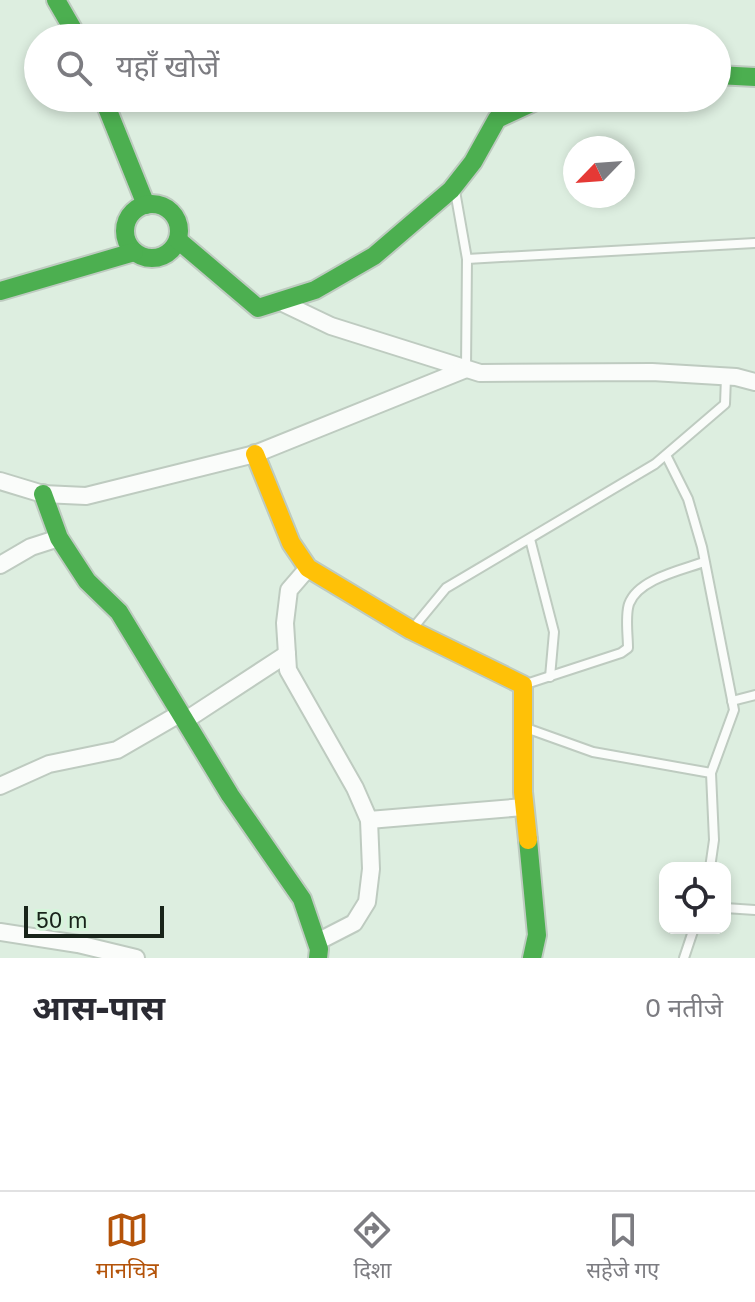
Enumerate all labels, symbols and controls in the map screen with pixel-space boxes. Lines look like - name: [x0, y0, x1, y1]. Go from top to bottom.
- search box: [24, 24, 731, 112]
- icon: search: [52, 46, 96, 90]
- text: यहाँ खोजें: [116, 48, 219, 84]
- north arrow: [563, 136, 635, 208]
- map controls: [659, 862, 731, 934]
- button: locate: [659, 862, 731, 934]
- scale bar: [24, 902, 164, 938]
- text: 50 m: [36, 906, 87, 933]
- text: आस-पास: [32, 987, 165, 1027]
- text: 0 नतीजे: [645, 992, 723, 1023]
- tab: मानचित्र: [96, 1208, 159, 1287]
- tab: दिशा: [350, 1208, 394, 1287]
- tab: सहेजे गए: [586, 1208, 659, 1287]

